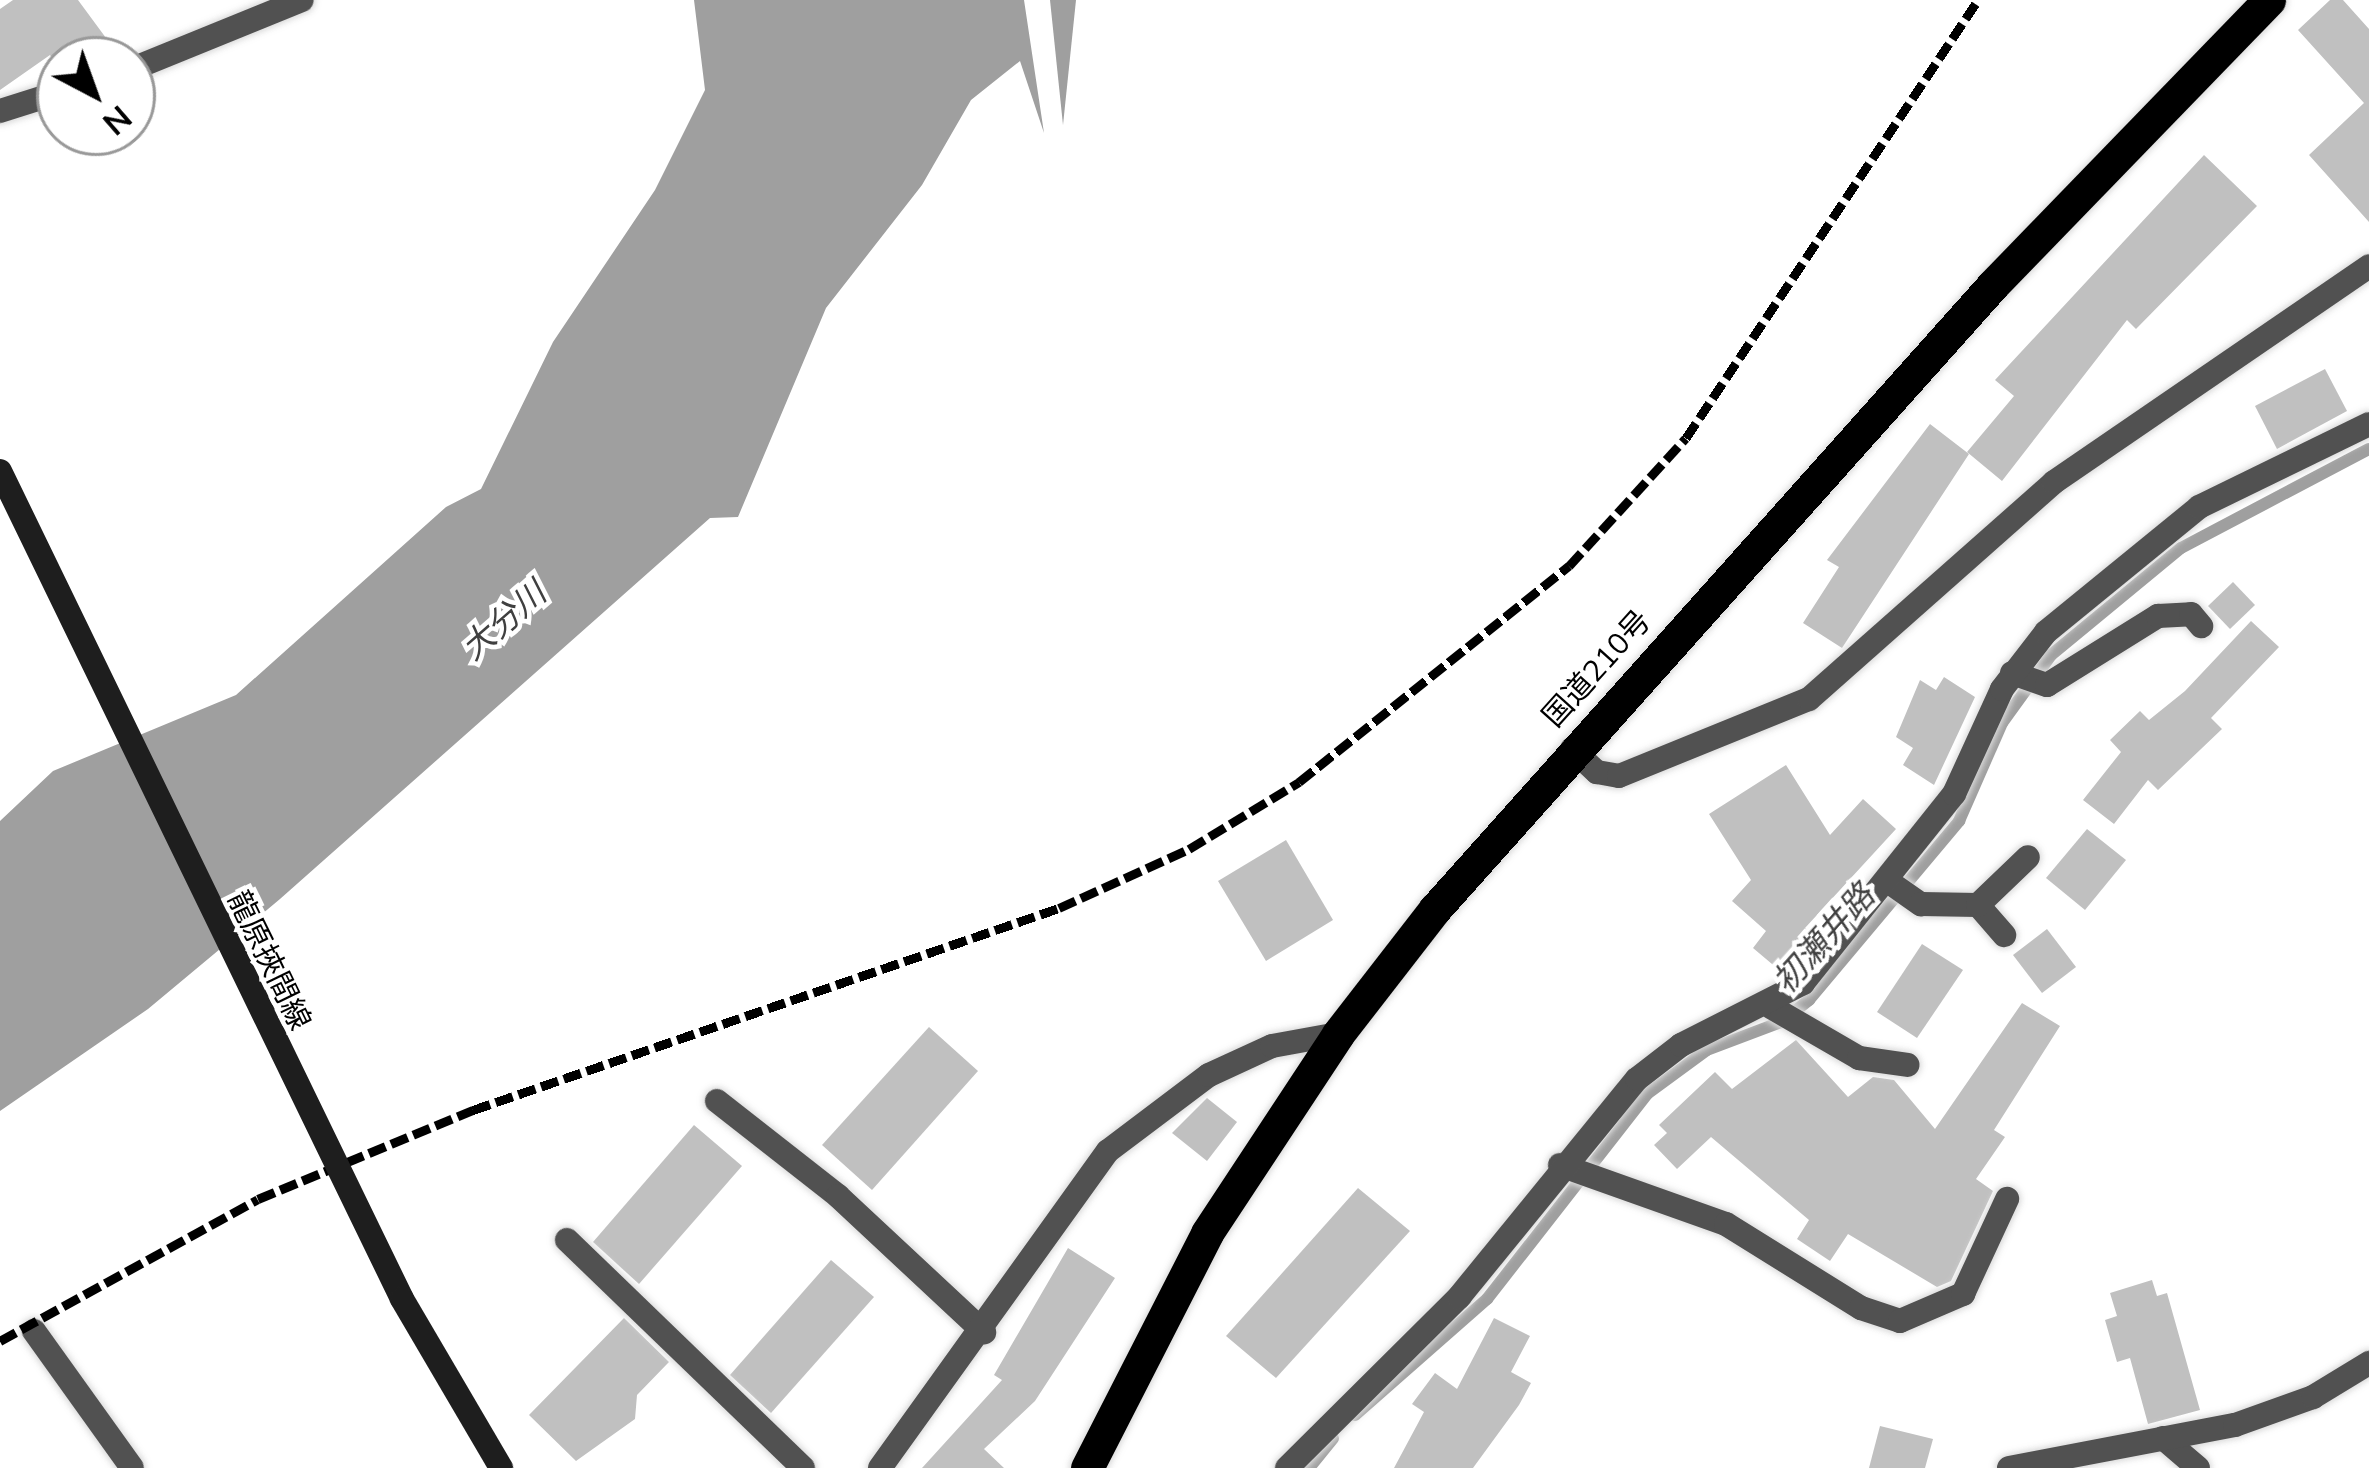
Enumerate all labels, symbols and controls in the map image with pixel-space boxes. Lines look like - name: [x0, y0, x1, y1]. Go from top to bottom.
- north arrow: [36, 36, 156, 156]
- text: N: [95, 98, 141, 145]
- water label: 大分川: [453, 573, 553, 667]
- street label: 国道210号: [1534, 602, 1658, 734]
- water label: 初瀬井路: [1764, 876, 1882, 1000]
- street label: 龍原挾間線: [221, 885, 319, 1035]

